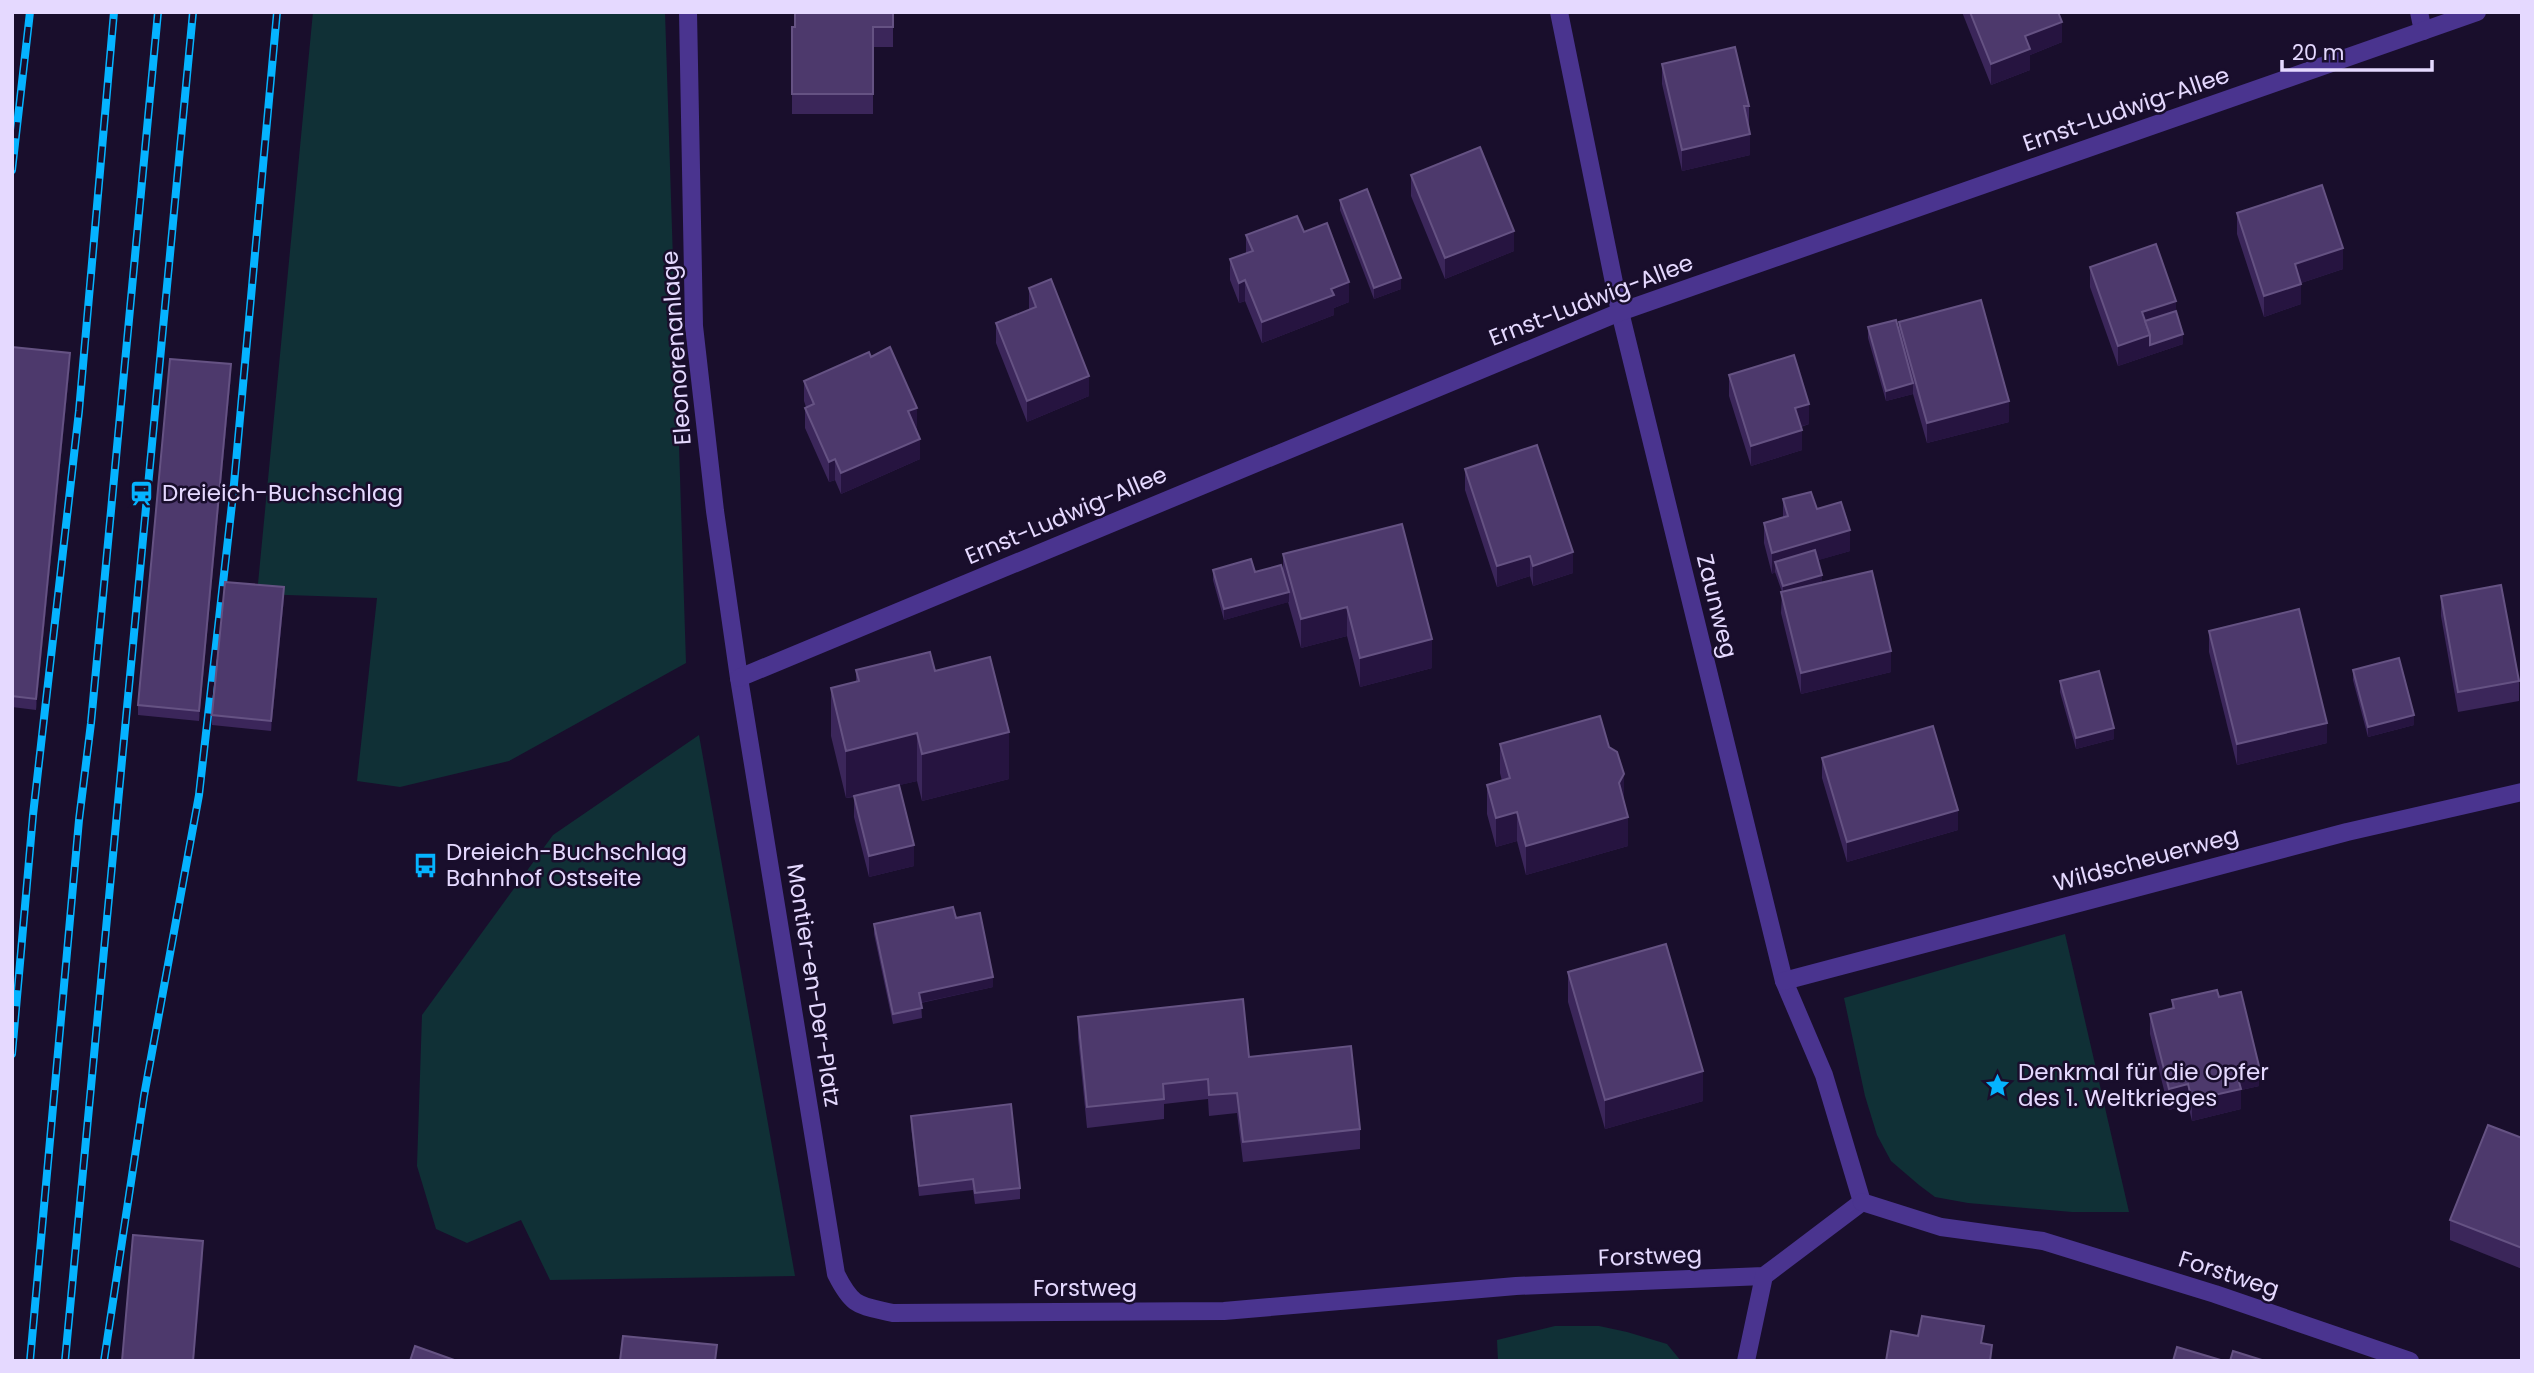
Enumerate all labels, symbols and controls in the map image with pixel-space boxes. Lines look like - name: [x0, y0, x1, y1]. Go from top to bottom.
- scale bar: [2282, 28, 2432, 72]
- text: 20 m: [2292, 38, 2345, 67]
- street label: Ernst-Ludwig-Allee: [2018, 59, 2234, 159]
- street label: Ernst-Ludwig-Allee: [1484, 246, 1698, 354]
- street label: Eleonorenanlage: [653, 250, 699, 446]
- street label: Ernst-Ludwig-Allee: [960, 458, 1172, 572]
- place label: Dreieich-Buchschlag: [162, 477, 403, 509]
- station icon: Dreieich-Buchschlag: [128, 479, 156, 507]
- street label: Zaunweg: [1689, 551, 1745, 661]
- street label: Wildscheuerweg: [2050, 819, 2242, 899]
- place label: Dreieich-Buchschlag Bahnhof Ostseite: [446, 836, 687, 894]
- bus stop icon: Dreieich-Buchschlag Bahnhof Ostseite: [412, 851, 440, 879]
- street label: Montier-en-Der-Platz: [779, 861, 849, 1109]
- place label: Denkmal für die Opfer des 1. Weltkrieges: [2018, 1056, 2269, 1114]
- place icon: Denkmal für die Opfer des 1. Weltkrieges: [1984, 1071, 2012, 1099]
- street label: Forstweg: [1598, 1238, 1702, 1274]
- street label: Forstweg: [2175, 1243, 2283, 1305]
- street label: Forstweg: [1033, 1272, 1137, 1304]

